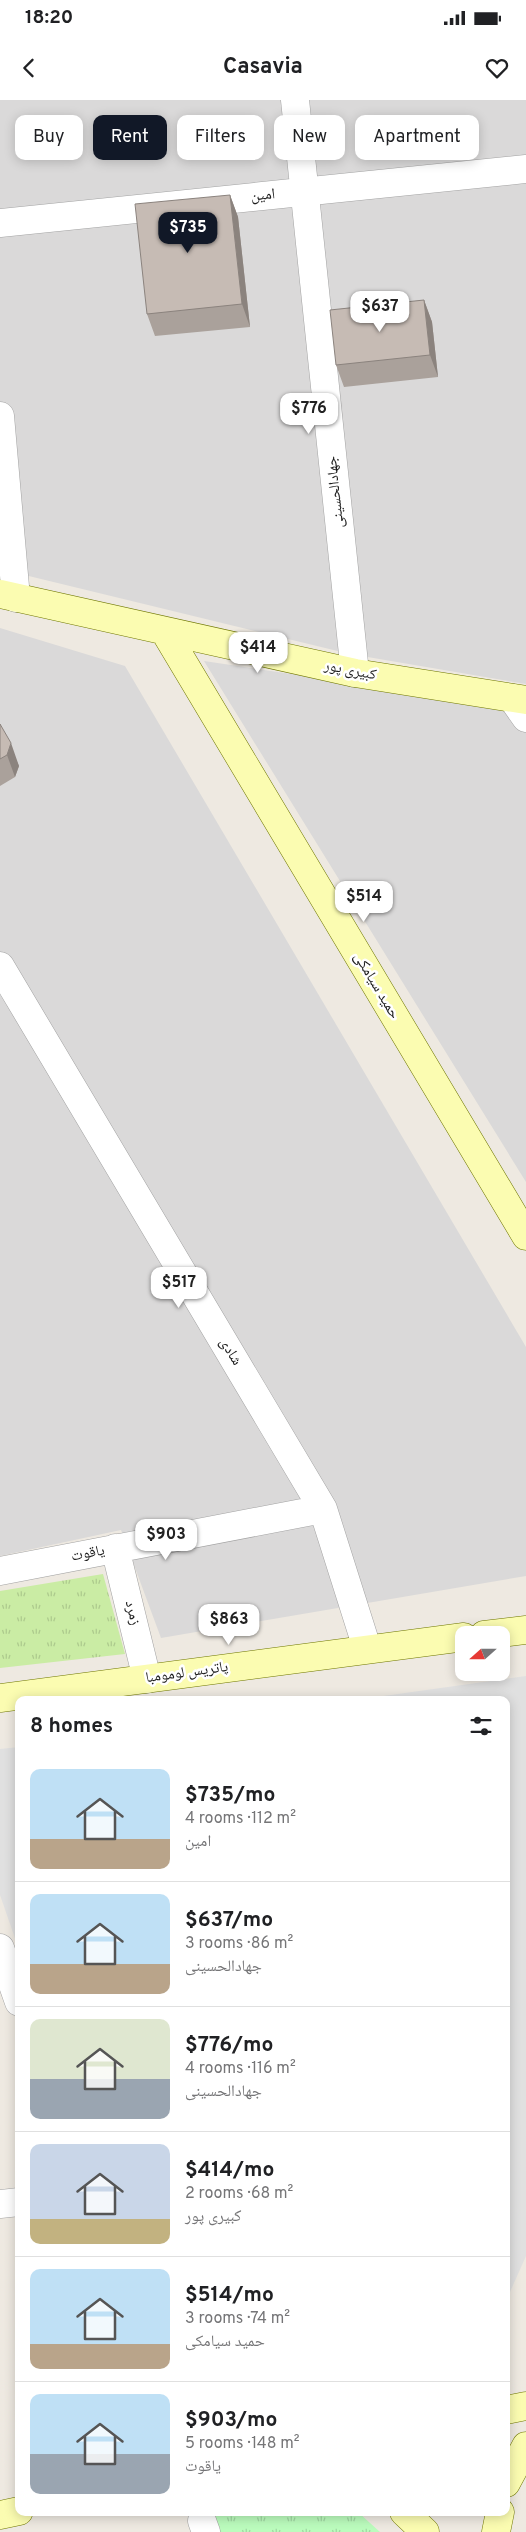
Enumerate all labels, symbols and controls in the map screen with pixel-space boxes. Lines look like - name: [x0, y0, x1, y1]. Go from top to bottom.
- text: 18:20: [25, 6, 73, 30]
- icon: back: [15, 54, 43, 82]
- text: Casavia: [223, 54, 303, 81]
- icon: heart: [483, 54, 511, 82]
- chip: Buy: [15, 115, 83, 160]
- chip: Rent: [93, 115, 167, 160]
- chip: Filters: [177, 115, 264, 160]
- chip: New: [274, 115, 345, 160]
- chip: Apartment: [355, 115, 479, 160]
- street label: امین: [250, 185, 276, 207]
- pin: $735: [158, 212, 218, 254]
- text: $735: [169, 218, 207, 238]
- pin: $637: [350, 290, 410, 333]
- text: $637: [361, 297, 399, 317]
- pin: $776: [279, 392, 339, 435]
- text: $776: [291, 399, 327, 419]
- street label: جهادالحسینی: [323, 455, 349, 529]
- pin: $414: [228, 632, 288, 674]
- text: $414: [240, 638, 276, 658]
- street label: کبیری پور: [321, 656, 378, 685]
- pin: $514: [334, 880, 394, 923]
- text: $514: [346, 887, 382, 907]
- street label: حمید سیامکی: [349, 949, 404, 1023]
- pin: $517: [149, 1266, 209, 1309]
- text: $517: [162, 1273, 196, 1293]
- street label: شادی: [214, 1335, 246, 1369]
- pin: $903: [136, 1518, 196, 1561]
- text: $903: [146, 1525, 186, 1545]
- street label: یاقوت: [70, 1541, 107, 1567]
- street label: زمرد: [120, 1599, 144, 1628]
- pin: $863: [199, 1604, 259, 1646]
- text: $863: [209, 1610, 249, 1630]
- north arrow: [455, 1626, 510, 1681]
- map controls: [455, 1626, 510, 1681]
- street label: پاتریس لومومبا: [145, 1658, 229, 1688]
- icon: filters: [467, 1712, 495, 1740]
- text: 8 homes: [30, 1713, 113, 1740]
- text: $735/mo: [185, 1782, 275, 1809]
- icon: home: [70, 1789, 130, 1849]
- text: 4 rooms · 112 m²: [185, 1809, 296, 1829]
- text: امین: [185, 1832, 211, 1852]
- text: $637/mo: [185, 1907, 273, 1934]
- icon: home: [70, 1914, 130, 1974]
- text: 3 rooms · 86 m²: [185, 1934, 293, 1954]
- text: جهادالحسینی: [185, 1957, 262, 1977]
- text: $776/mo: [185, 2032, 273, 2059]
- icon: home: [70, 2039, 130, 2099]
- text: 4 rooms · 116 m²: [185, 2059, 296, 2079]
- text: جهادالحسینی: [185, 2082, 262, 2102]
- text: $414/mo: [185, 2157, 275, 2184]
- icon: home: [70, 2164, 130, 2224]
- text: 2 rooms · 68 m²: [185, 2184, 293, 2204]
- text: کبیری پور: [185, 2207, 241, 2227]
- text: $514/mo: [185, 2282, 274, 2309]
- icon: home: [70, 2289, 130, 2349]
- text: 3 rooms · 74 m²: [185, 2309, 290, 2329]
- text: حمید سیامکی: [185, 2332, 265, 2352]
- text: $903/mo: [185, 2407, 277, 2434]
- icon: home: [70, 2414, 130, 2474]
- text: 5 rooms · 148 m²: [185, 2434, 300, 2454]
- text: یاقوت: [185, 2457, 221, 2477]

